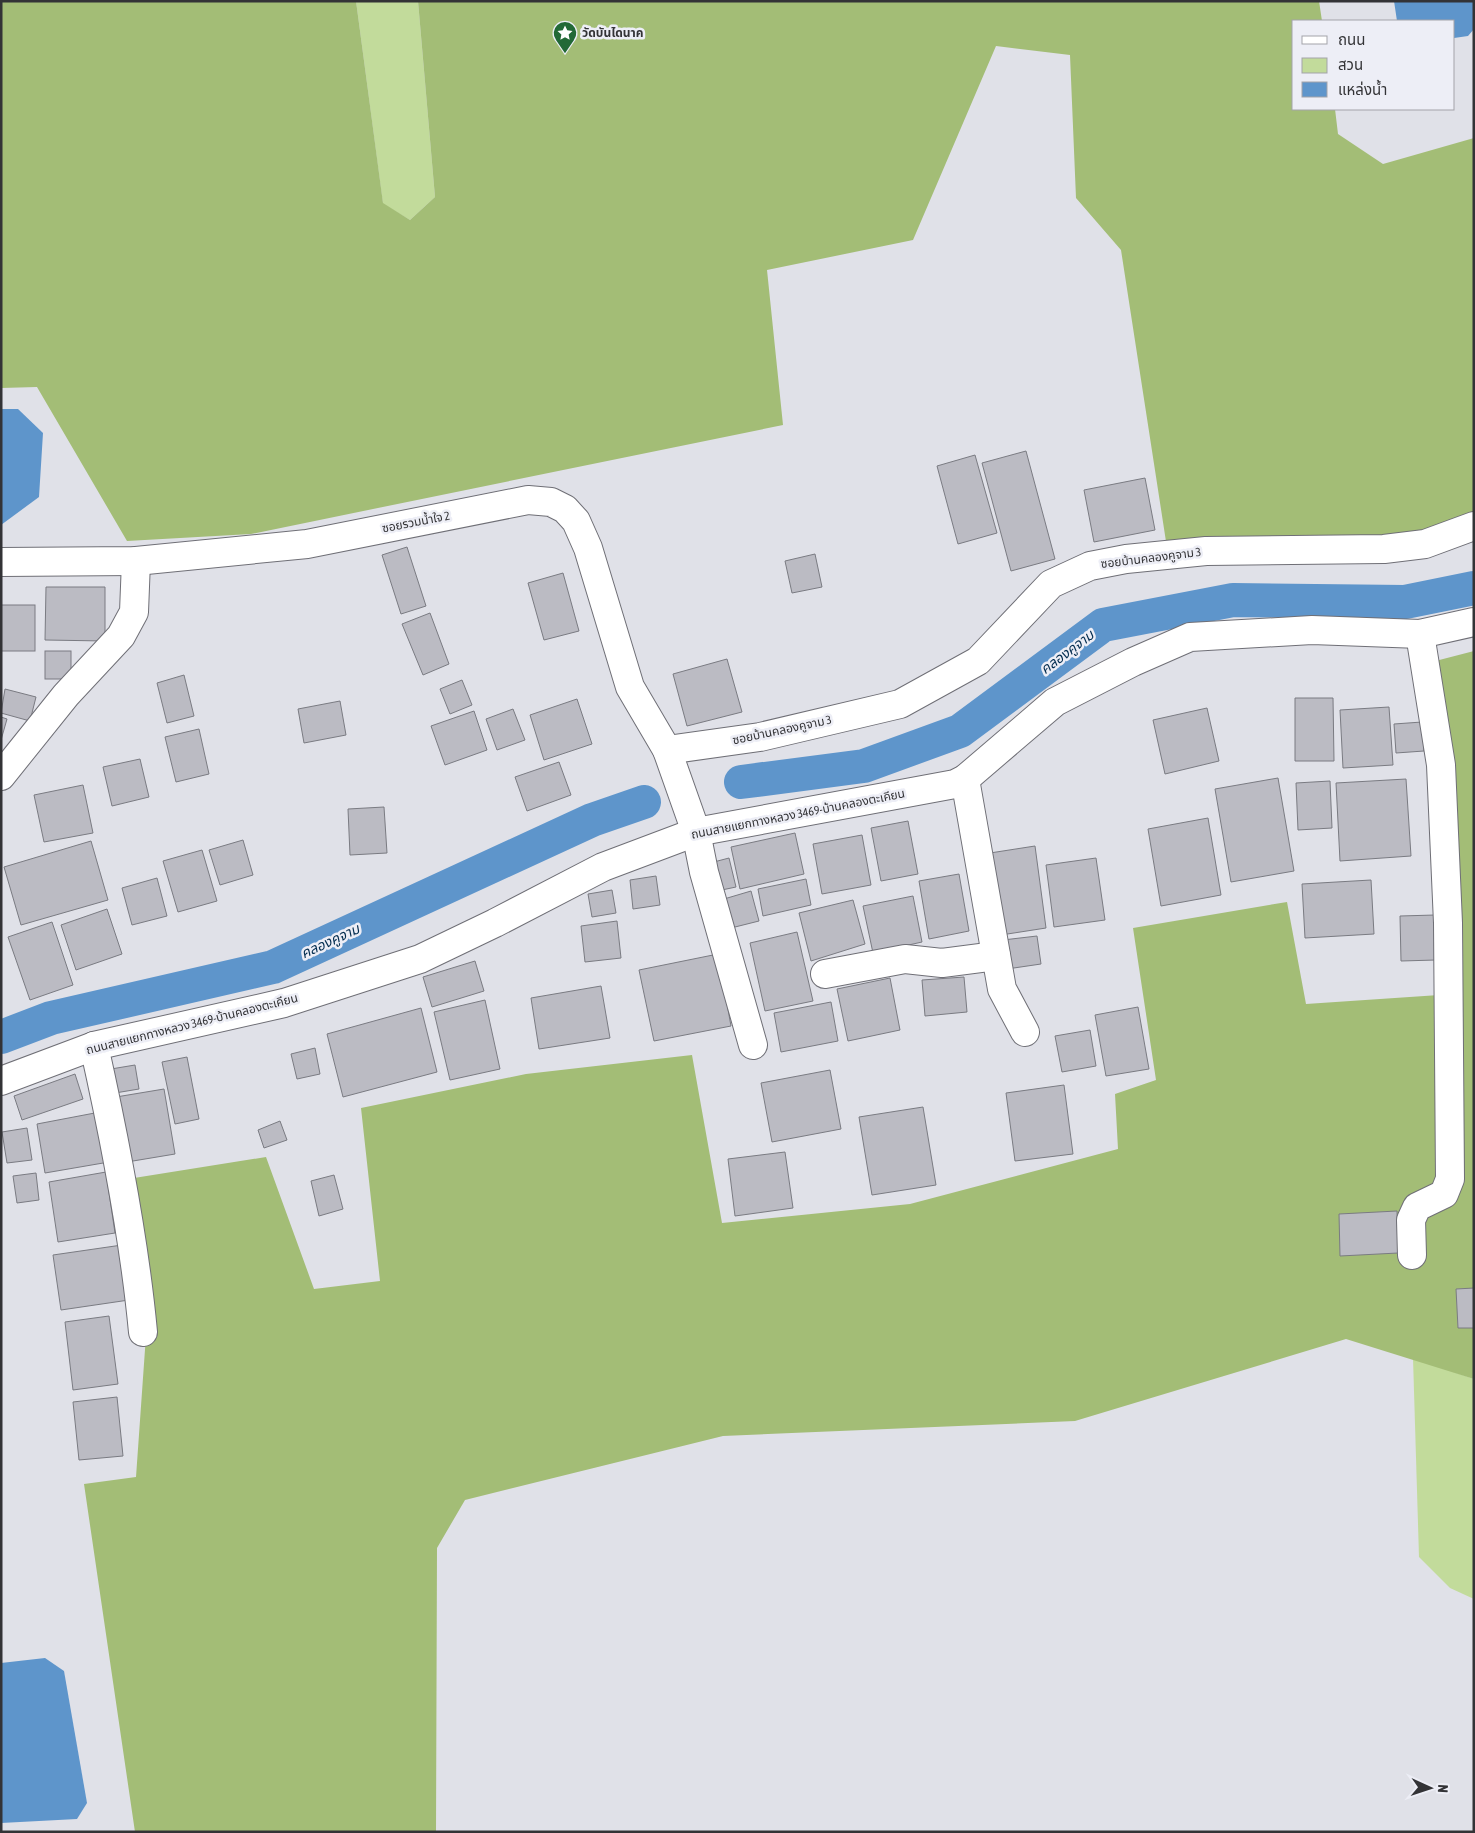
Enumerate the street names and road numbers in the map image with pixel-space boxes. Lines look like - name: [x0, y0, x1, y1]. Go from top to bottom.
- street label: ซอยรวมน้ำใจ 2: [380, 507, 451, 535]
- street label: ซอยบ้านคลองคูจาม 3: [1100, 545, 1202, 571]
- street label: ซอยบ้านคลองคูจาม 3: [731, 713, 833, 747]
- street label: ถนนสายแยกทางหลวง 3469-บ้านคลองตะเคียน: [690, 786, 906, 842]
- street label: ถนนสายแยกทางหลวง 3469-บ้านคลองตะเคียน: [85, 991, 299, 1057]

